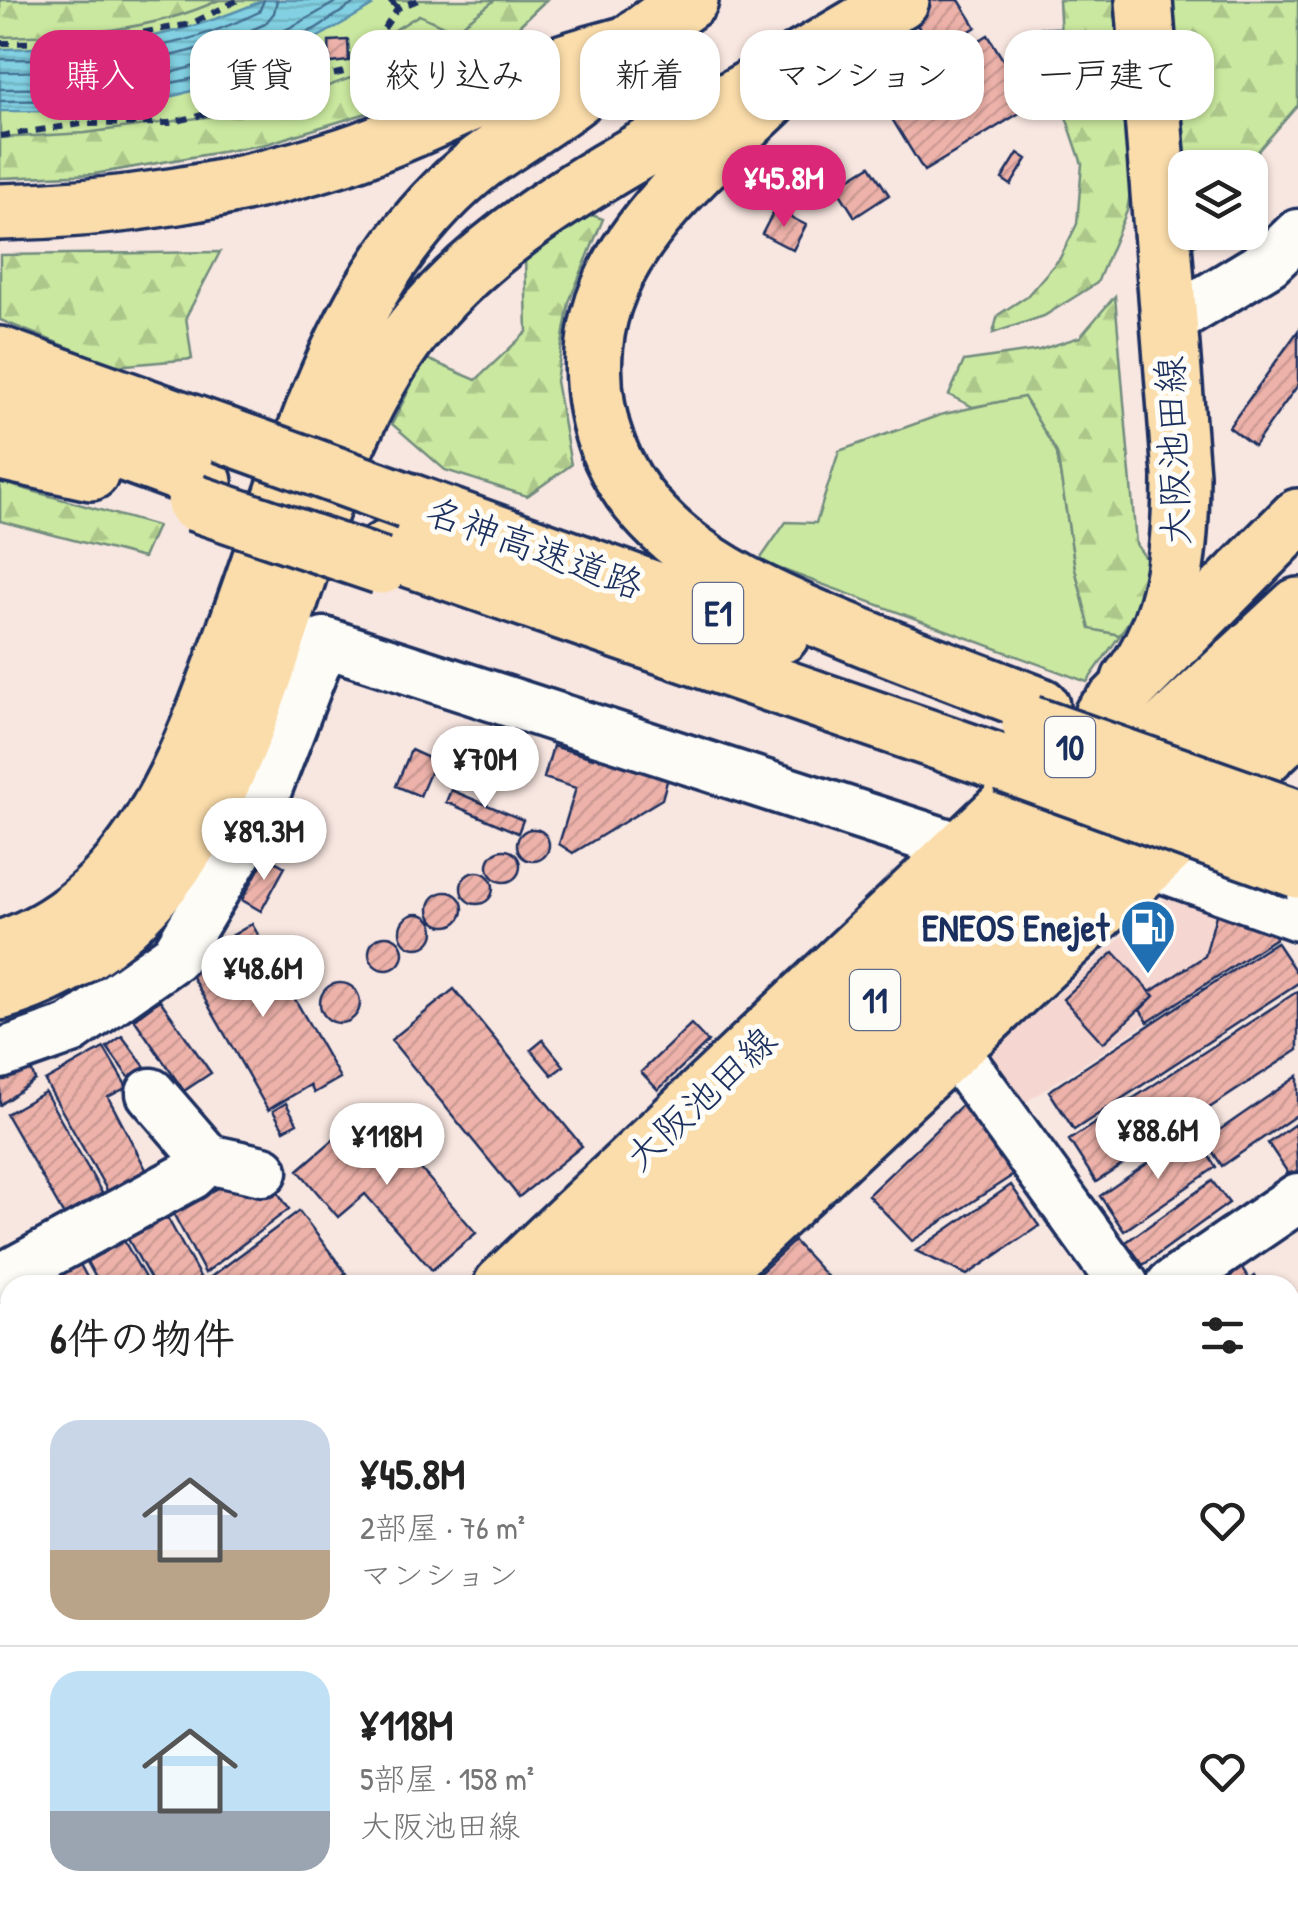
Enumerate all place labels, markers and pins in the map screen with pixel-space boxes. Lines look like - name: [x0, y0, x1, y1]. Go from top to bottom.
- pin: ¥45.8M: [703, 145, 865, 230]
- pin: ¥70M: [426, 726, 544, 811]
- pin: ¥89.3M: [183, 798, 345, 883]
- fuel station icon: ENEOS Enejet: [1118, 897, 1178, 976]
- place label: ENEOS Enejet: [922, 901, 1111, 953]
- pin: ¥48.6M: [182, 935, 344, 1020]
- pin: ¥88.6M: [1077, 1097, 1239, 1182]
- pin: ¥118M: [317, 1103, 457, 1188]

